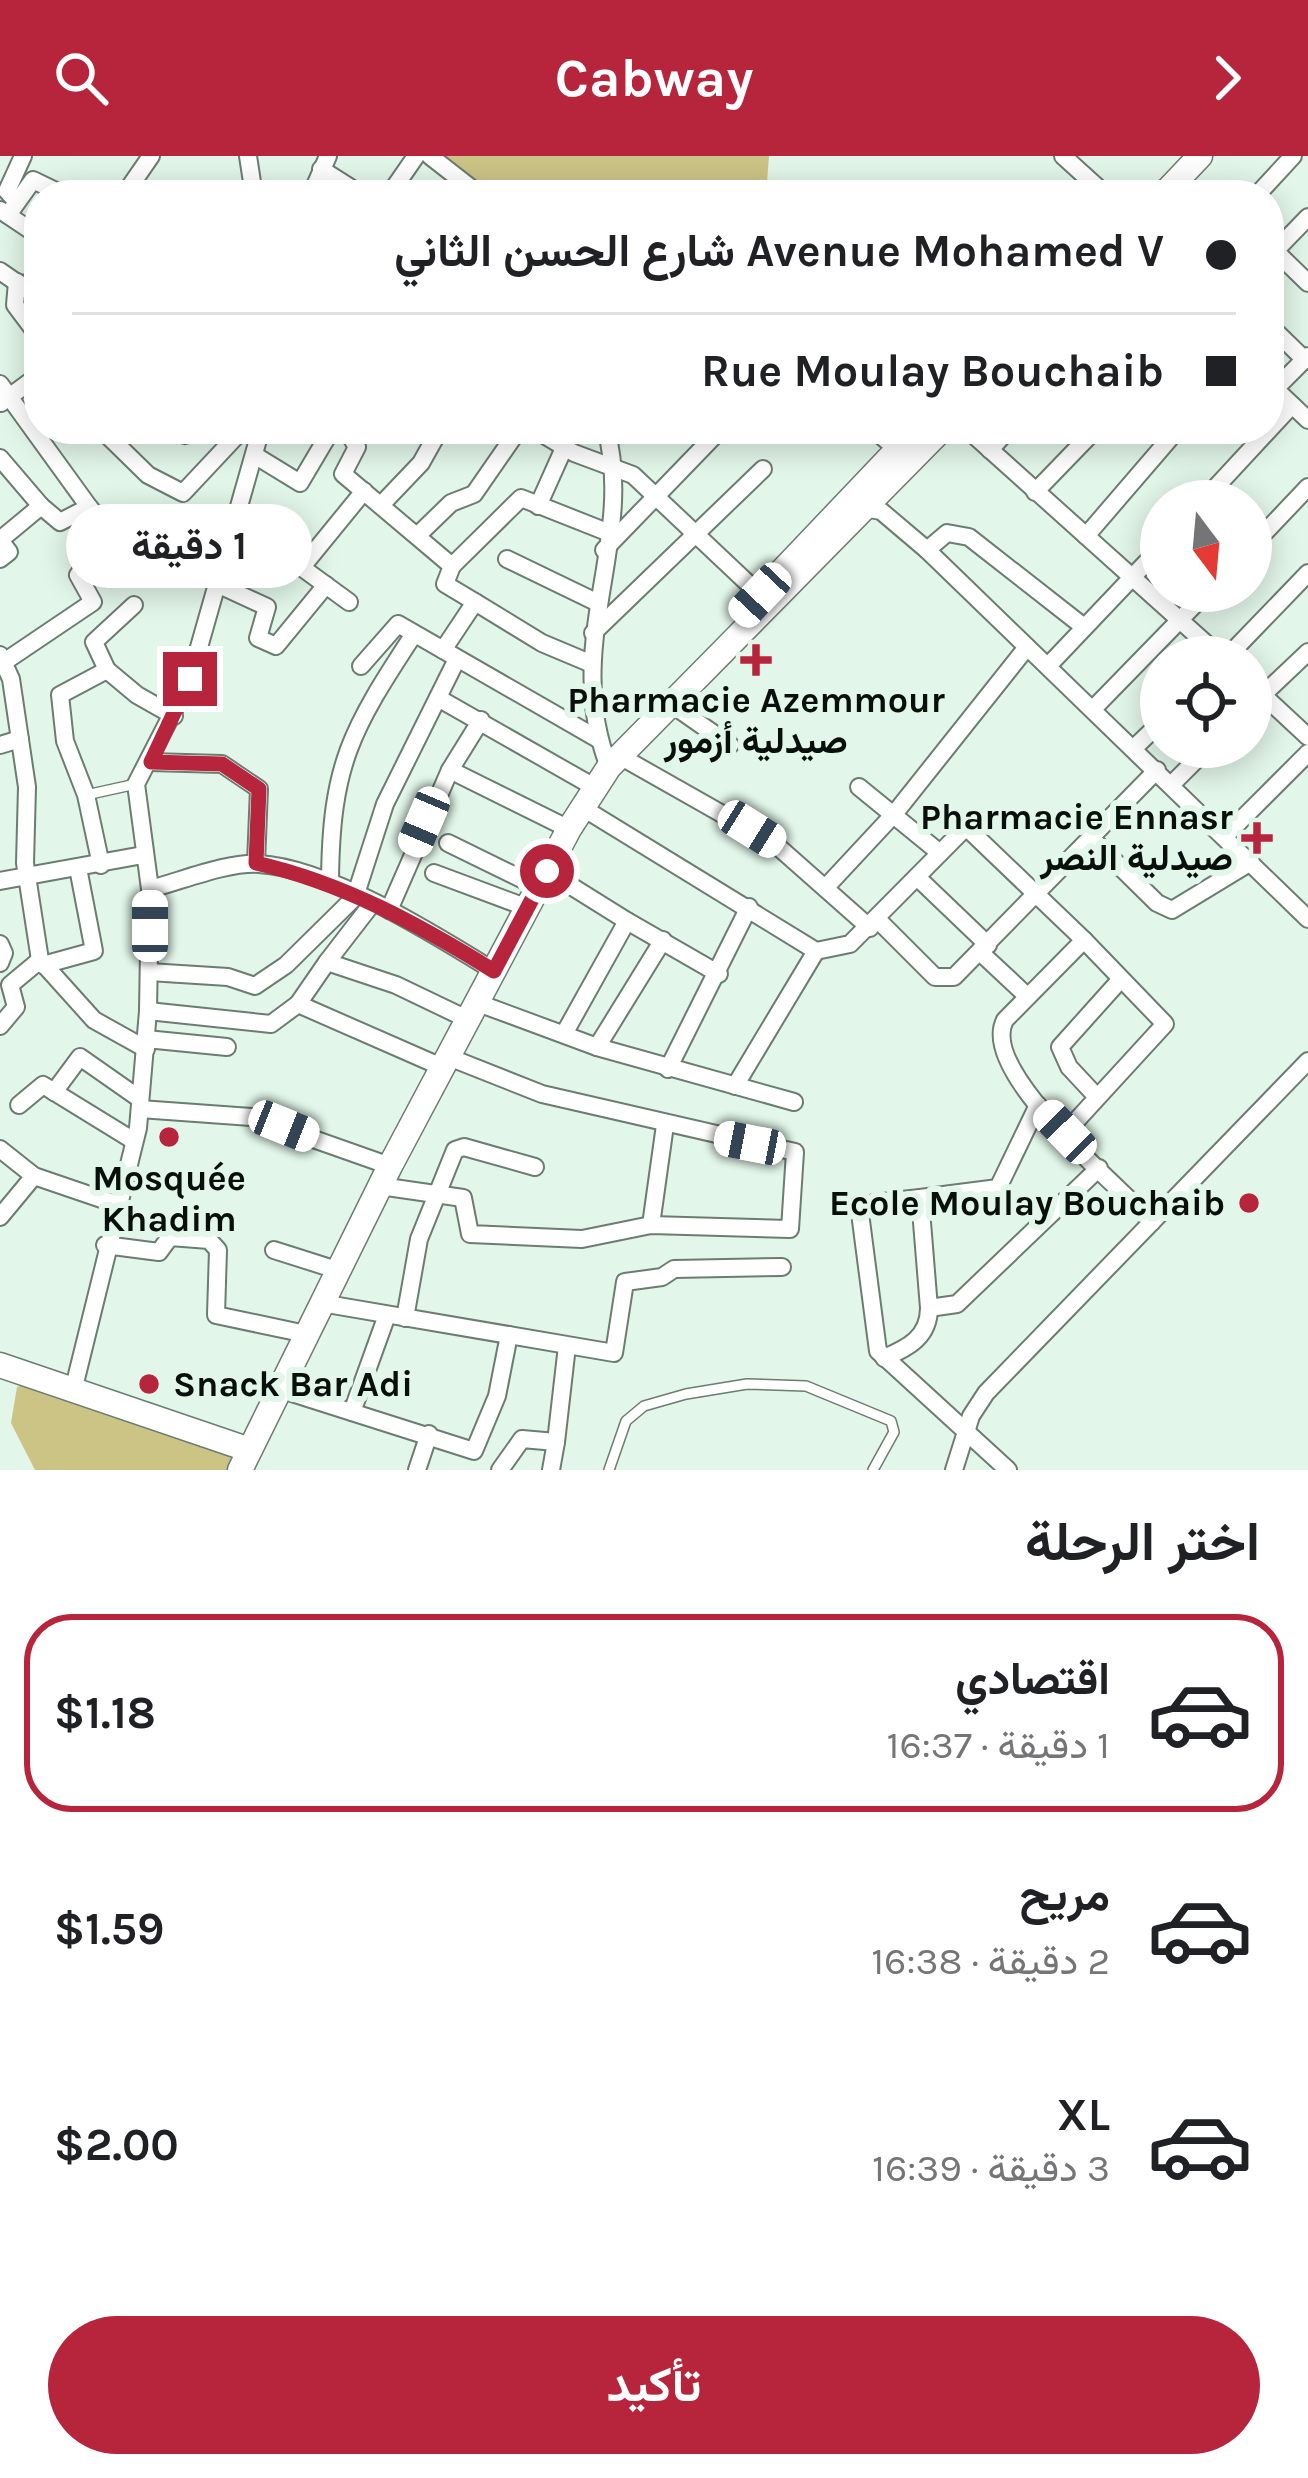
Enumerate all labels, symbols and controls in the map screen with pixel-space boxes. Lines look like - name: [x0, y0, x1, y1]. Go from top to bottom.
- icon: search: [48, 45, 114, 111]
- icon: forward: [1194, 45, 1260, 111]
- text: Cabway: [555, 46, 753, 110]
- text: Avenue Mohamed V شارع الحسن الثاني: [394, 225, 1164, 277]
- text: Rue Moulay Bouchaib: [701, 345, 1164, 397]
- north arrow: [1140, 480, 1272, 612]
- map controls: [1140, 480, 1272, 768]
- callout: 1 دقيقة: [67, 505, 313, 589]
- text: 1 دقيقة: [131, 523, 247, 569]
- car: [722, 556, 798, 634]
- button: locate: [1140, 636, 1272, 768]
- marker: Pharmacie Azemmour صيدلية أزمور: [743, 647, 769, 673]
- route end: [163, 652, 217, 706]
- place label: Pharmacie Azemmour صيدلية أزمور: [567, 679, 945, 763]
- car: [393, 782, 455, 862]
- car: [712, 795, 792, 863]
- place label: Pharmacie Ennasr صيدلية النصر: [920, 796, 1233, 880]
- marker: Pharmacie Ennasr صيدلية النصر: [1244, 825, 1270, 851]
- route start: [520, 844, 574, 898]
- car: [132, 890, 168, 962]
- car: [1027, 1094, 1103, 1170]
- car: [244, 1096, 324, 1156]
- car: [711, 1118, 789, 1168]
- marker: Mosquée Khadim: [156, 1124, 182, 1150]
- place label: Mosquée Khadim: [92, 1157, 246, 1240]
- place label: Ecole Moulay Bouchaib: [829, 1182, 1225, 1225]
- marker: Ecole Moulay Bouchaib: [1236, 1190, 1262, 1216]
- place label: Snack Bar Adi: [173, 1363, 413, 1405]
- marker: Snack Bar Adi: [136, 1371, 162, 1397]
- text: اختر الرحلة: [1025, 1510, 1260, 1574]
- text: اقتصادي: [955, 1653, 1110, 1705]
- icon: car: [1146, 1659, 1254, 1767]
- text: $1.18: [54, 1687, 156, 1739]
- text: 1 دقيقة · 16:37: [887, 1722, 1110, 1768]
- text: مريح: [1019, 1869, 1110, 1921]
- icon: car: [1146, 1875, 1254, 1983]
- text: $1.59: [54, 1903, 164, 1955]
- text: 2 دقيقة · 16:38: [871, 1938, 1110, 1984]
- text: XL: [1057, 2089, 1110, 2141]
- icon: car: [1146, 2091, 1254, 2199]
- text: $2.00: [54, 2119, 179, 2171]
- text: 3 دقيقة · 16:39: [872, 2145, 1110, 2191]
- button: تأكيد: [48, 2316, 1260, 2454]

